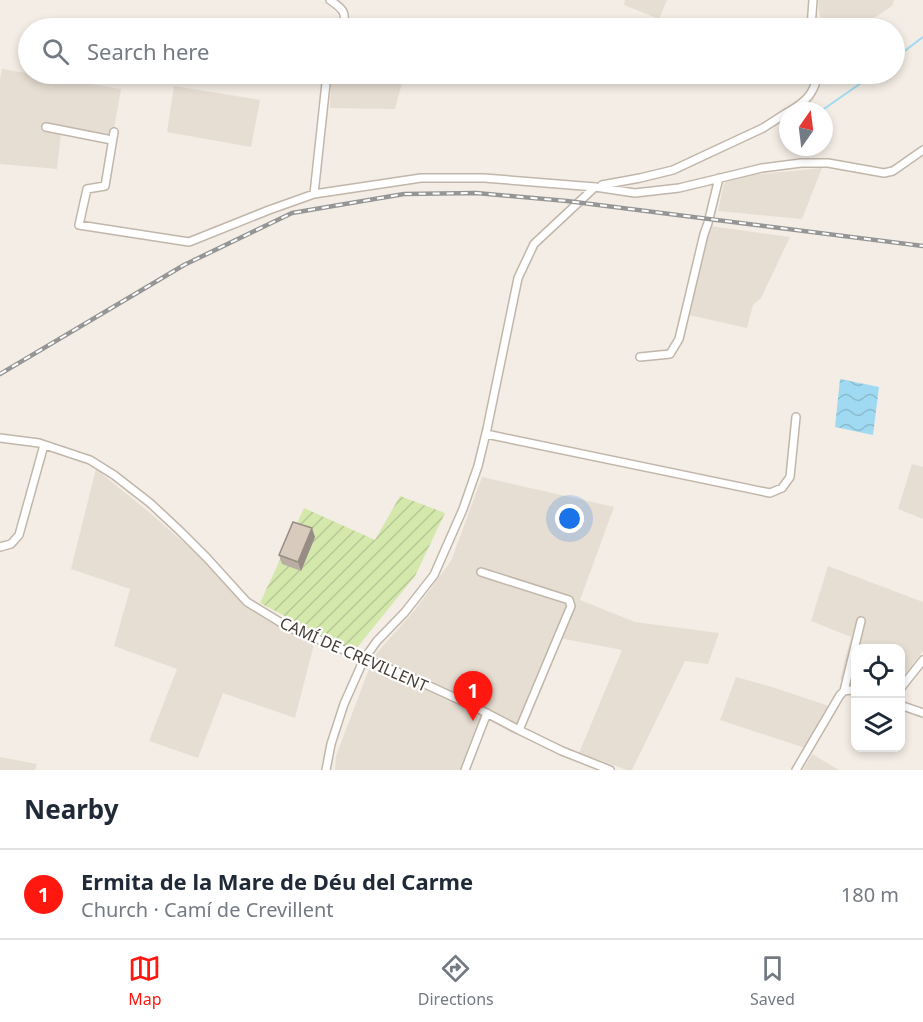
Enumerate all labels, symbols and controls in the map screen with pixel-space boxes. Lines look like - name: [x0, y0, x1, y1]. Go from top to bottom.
- search box: [18, 18, 905, 84]
- icon: search: [39, 35, 72, 68]
- text: Search here: [87, 36, 209, 66]
- north arrow: [779, 102, 833, 156]
- your location: [555, 504, 584, 533]
- street label: CAMÍ DE CREVILLENT: [276, 611, 432, 697]
- map controls: [851, 644, 905, 752]
- button: locate: [851, 644, 905, 698]
- pin: 1: [454, 672, 492, 721]
- button: layers: [851, 698, 905, 752]
- text: Nearby: [24, 791, 119, 827]
- text: Ermita de la Mare de Déu del Carme: [81, 866, 473, 896]
- text: 1: [38, 881, 49, 908]
- text: 180 m: [841, 881, 899, 908]
- text: Church · Camí de Crevillent: [81, 896, 334, 923]
- tab: Map: [128, 952, 161, 1010]
- tab: Directions: [418, 952, 494, 1010]
- tab: Saved: [750, 952, 795, 1010]

